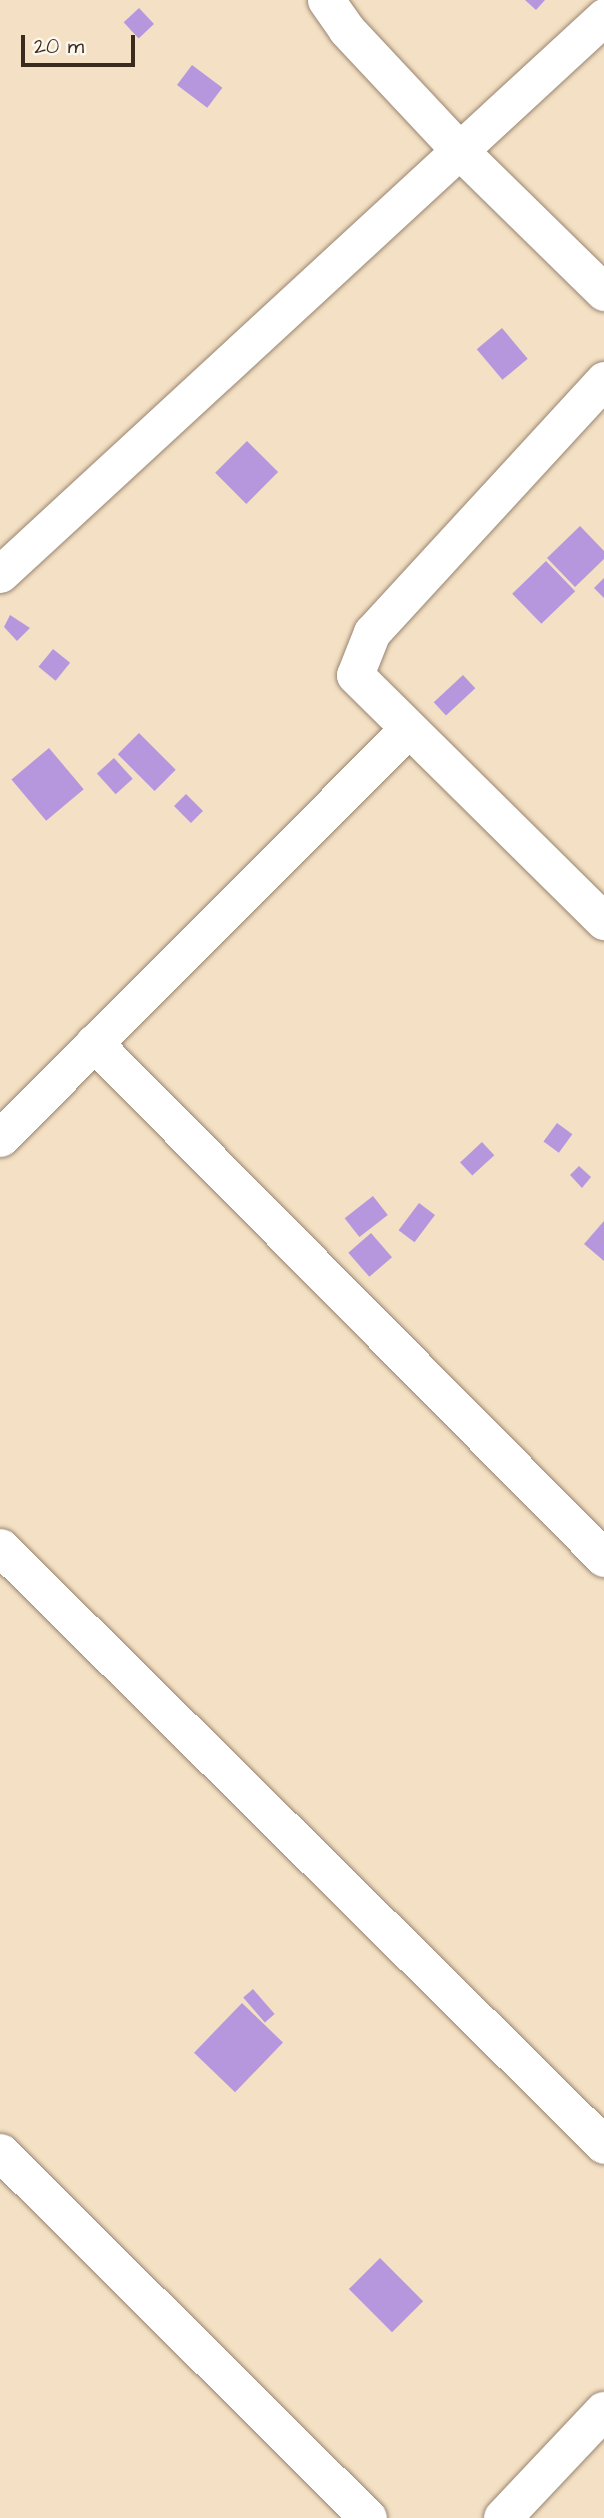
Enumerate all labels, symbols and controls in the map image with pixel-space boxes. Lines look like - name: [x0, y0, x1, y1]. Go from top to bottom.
- scale bar: [24, 21, 138, 65]
- text: 20 m: [34, 32, 84, 61]

